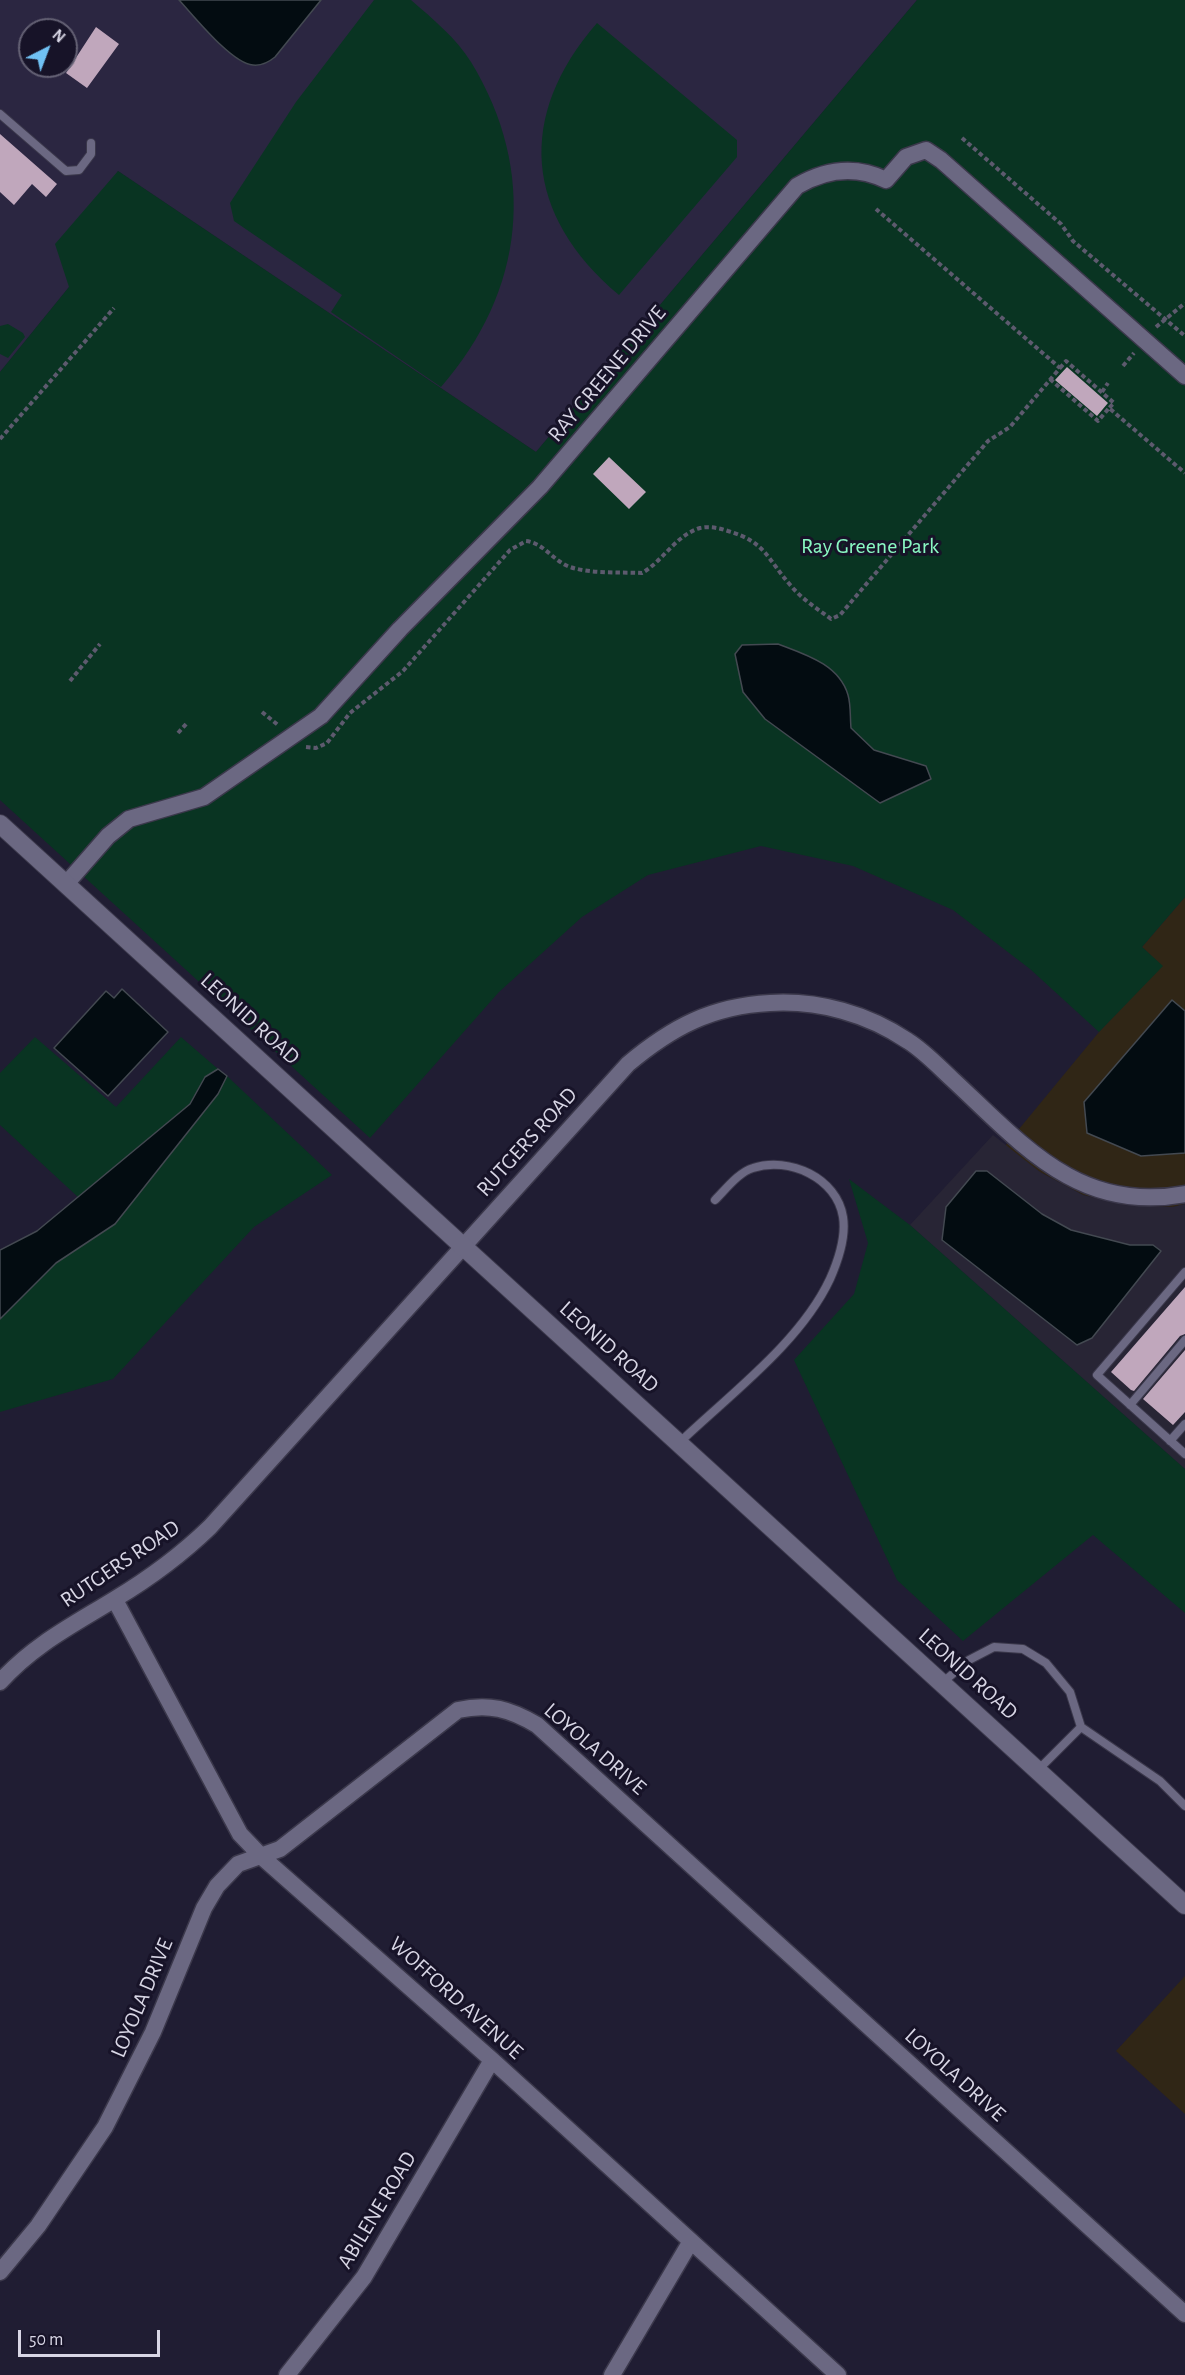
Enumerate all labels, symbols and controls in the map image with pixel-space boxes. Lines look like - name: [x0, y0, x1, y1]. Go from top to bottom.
- north arrow: [18, 18, 78, 78]
- text: N: [49, 26, 68, 46]
- street label: RAY GREENE DRIVE: [542, 300, 672, 448]
- park label: Ray Greene Park: [801, 533, 939, 559]
- street label: LEONID ROAD: [195, 967, 305, 1071]
- street label: RUTGERS ROAD: [471, 1082, 583, 1202]
- street label: LEONID ROAD: [554, 1295, 664, 1399]
- street label: RUTGERS ROAD: [55, 1514, 185, 1614]
- street label: LEONID ROAD: [913, 1622, 1023, 1726]
- street label: LOYOLA DRIVE: [538, 1697, 652, 1801]
- street label: WOFFORD AVENUE: [384, 1931, 528, 2065]
- street label: LOYOLA DRIVE: [105, 1934, 179, 2062]
- street label: LOYOLA DRIVE: [899, 2023, 1011, 2127]
- street label: ABILENE ROAD: [332, 2147, 422, 2273]
- scale bar: [21, 2318, 164, 2356]
- text: 50 m: [29, 2331, 63, 2349]

